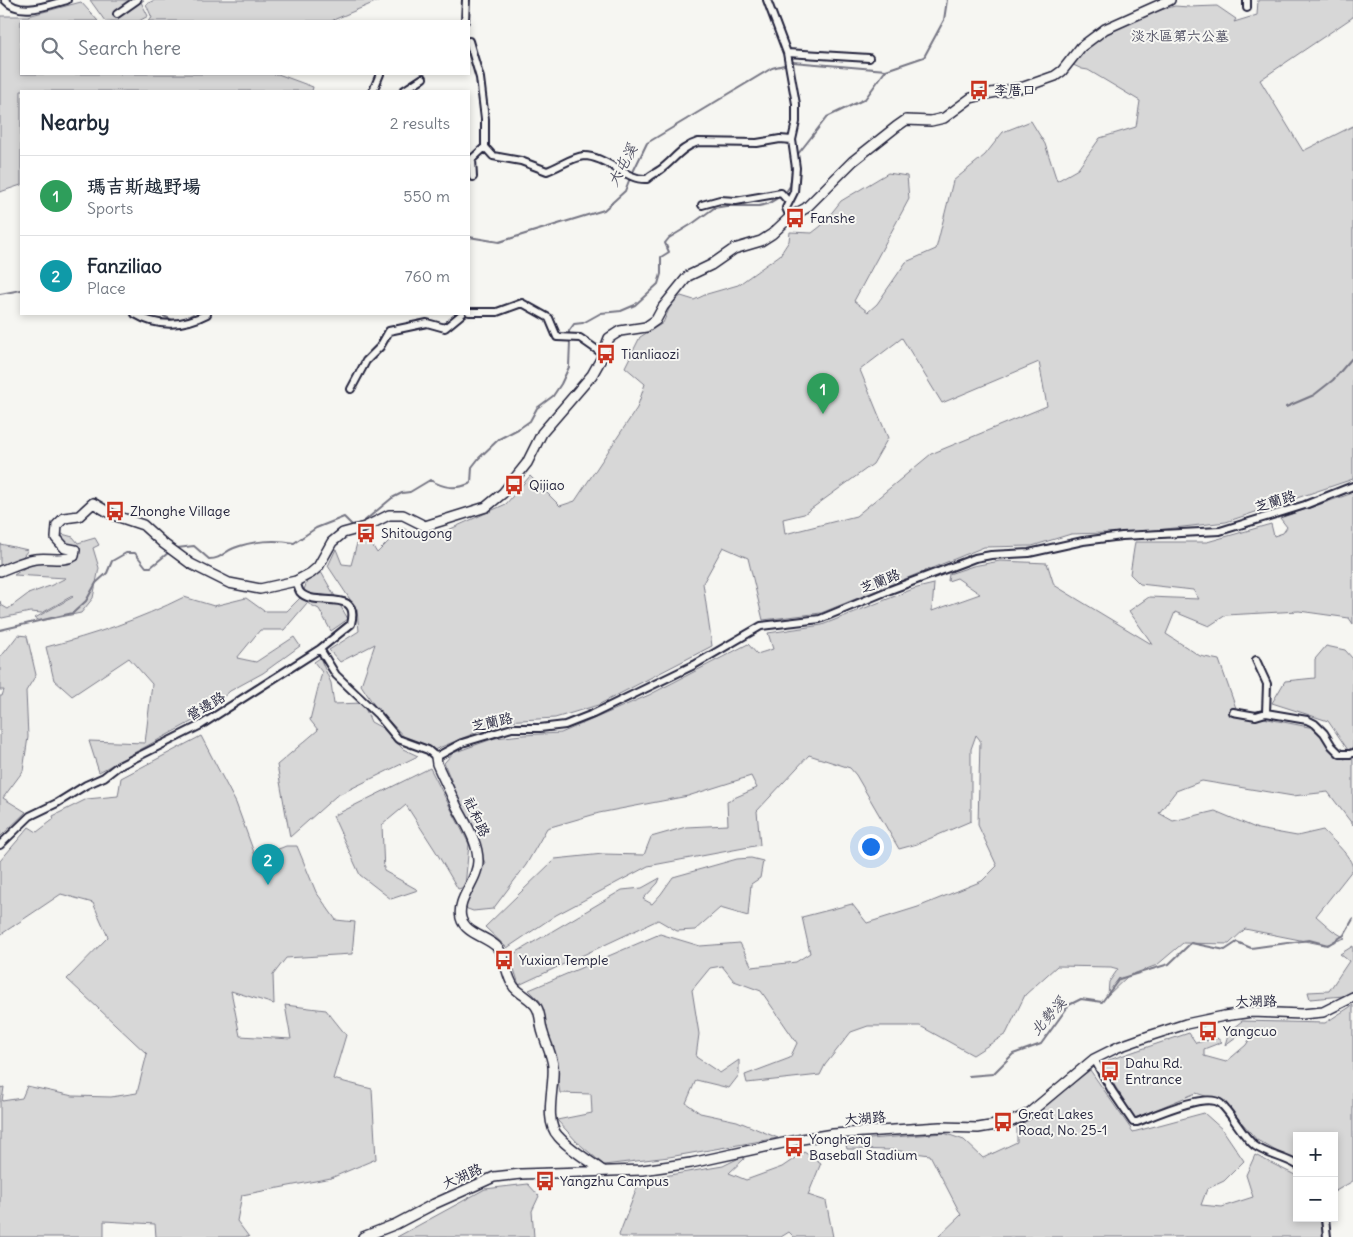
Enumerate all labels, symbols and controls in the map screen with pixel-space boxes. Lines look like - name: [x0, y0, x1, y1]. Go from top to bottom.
- search box: [20, 20, 470, 75]
- park label: 淡水區第六公墓: [1131, 27, 1229, 45]
- icon: search: [38, 34, 66, 62]
- text: Search here: [78, 36, 181, 60]
- bus stop icon: 李厝口: [968, 79, 990, 101]
- place label: 李厝口: [994, 81, 1036, 99]
- text: Nearby: [40, 109, 110, 136]
- text: 2 results: [390, 113, 450, 133]
- water label: 大屯溪: [603, 140, 641, 189]
- text: 瑪吉斯越野場: [87, 174, 201, 198]
- text: 1: [53, 186, 59, 206]
- text: 550 m: [403, 186, 450, 206]
- text: Sports: [87, 198, 133, 218]
- bus stop icon: Fanshe: [784, 207, 806, 229]
- place label: Fanshe: [810, 209, 855, 227]
- text: Fanziliao: [87, 254, 162, 278]
- text: 2: [52, 266, 60, 286]
- text: 760 m: [405, 266, 450, 286]
- text: Place: [87, 278, 126, 298]
- bus stop icon: Tianliaozi: [595, 343, 617, 365]
- place label: Tianliaozi: [621, 345, 679, 363]
- pin: 1: [807, 373, 839, 414]
- bus stop icon: Qijiao: [503, 474, 525, 496]
- place label: Qijiao: [529, 476, 565, 494]
- street label: 芝蘭路: [1252, 486, 1298, 516]
- bus stop icon: Zhonghe Village: [104, 500, 126, 522]
- place label: Zhonghe Village: [130, 502, 230, 520]
- bus stop icon: Shitougong: [355, 522, 377, 544]
- place label: Shitougong: [381, 524, 452, 542]
- street label: 芝蘭路: [857, 565, 903, 597]
- street label: 營邊路: [183, 687, 229, 725]
- street label: 芝蘭路: [470, 709, 514, 735]
- street label: 社和路: [460, 794, 494, 840]
- your location: [858, 834, 884, 860]
- pin: 2: [252, 844, 284, 885]
- bus stop icon: Yuxian Temple: [493, 949, 515, 971]
- place label: Yuxian Temple: [519, 951, 608, 969]
- water label: 北勢溪: [1026, 992, 1071, 1039]
- street label: 大湖路: [1235, 992, 1277, 1010]
- bus stop icon: Yangcuo: [1197, 1020, 1219, 1042]
- place label: Yangcuo: [1223, 1022, 1277, 1040]
- place label: Dahu Rd. Entrance: [1125, 1054, 1183, 1088]
- bus stop icon: Dahu Rd. Entrance: [1099, 1060, 1121, 1082]
- place label: Great Lakes Road, No. 25-1: [1018, 1105, 1107, 1139]
- street label: 大湖路: [843, 1108, 887, 1128]
- bus stop icon: Great Lakes Road, No. 25-1: [992, 1111, 1014, 1133]
- place label: Yongheng Baseball Stadium: [809, 1130, 917, 1164]
- map controls: [1293, 1132, 1338, 1222]
- button: +: [1293, 1132, 1338, 1177]
- bus stop icon: Yongheng Baseball Stadium: [783, 1136, 805, 1158]
- street label: 大湖路: [439, 1159, 485, 1193]
- bus stop icon: Yangzhu Campus: [534, 1170, 556, 1192]
- place label: Yangzhu Campus: [560, 1172, 669, 1190]
- button: −: [1293, 1177, 1338, 1222]

